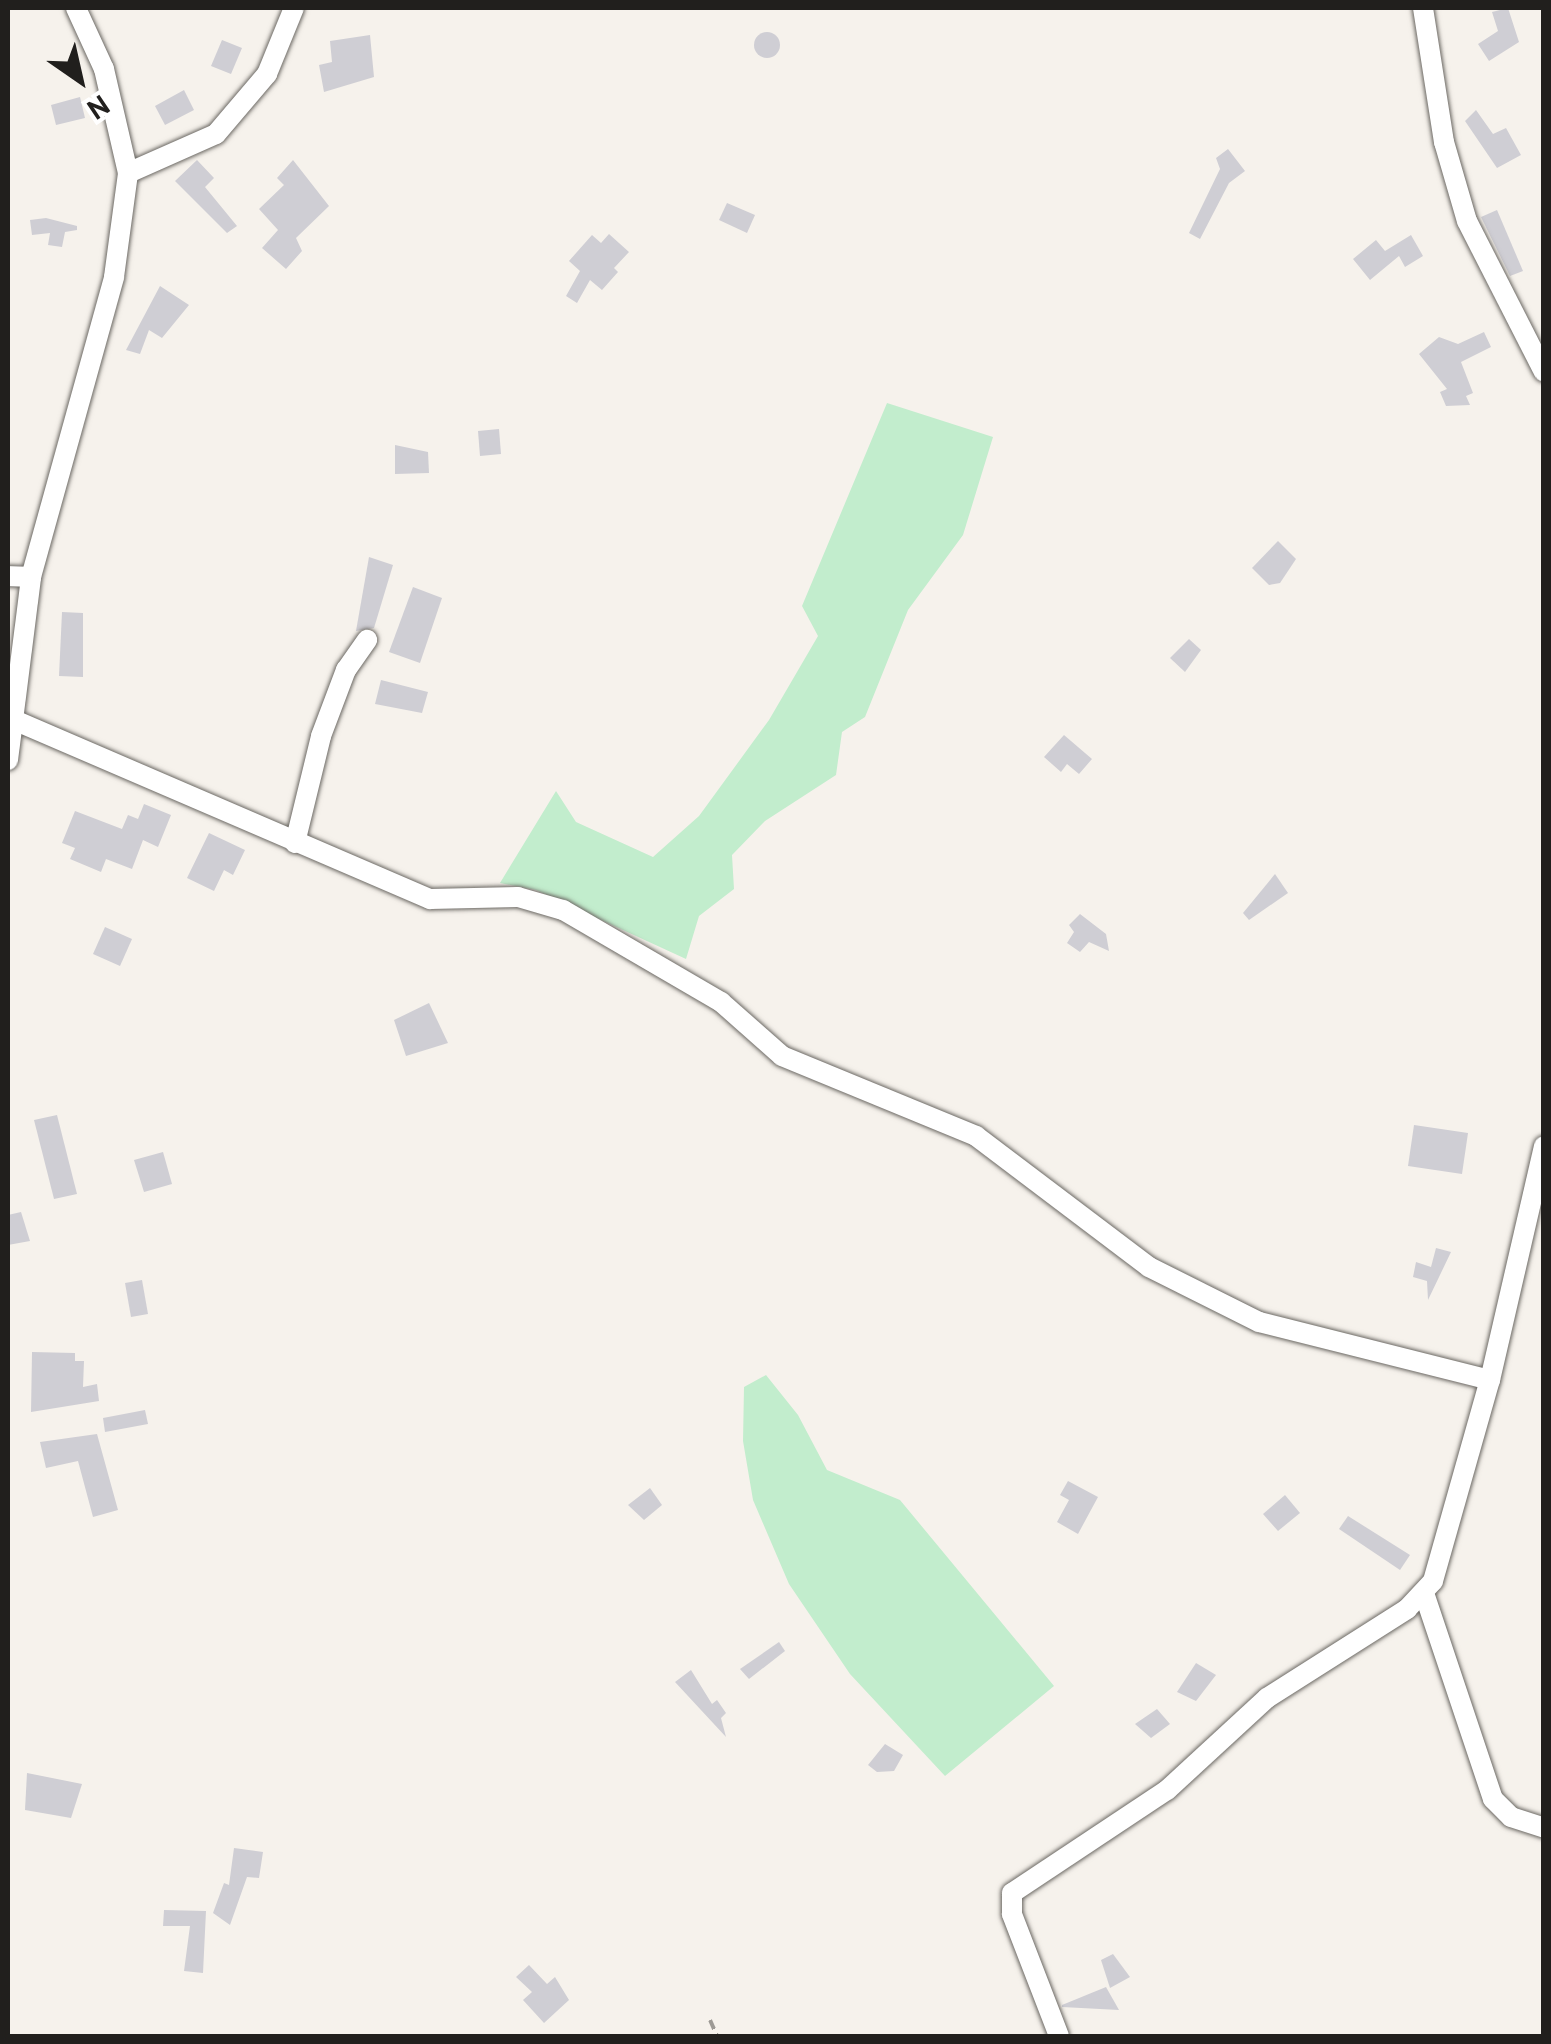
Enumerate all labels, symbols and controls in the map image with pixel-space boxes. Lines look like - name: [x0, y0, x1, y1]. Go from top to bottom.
- north arrow: [30, 30, 130, 130]
- text: N: [78, 84, 115, 125]

